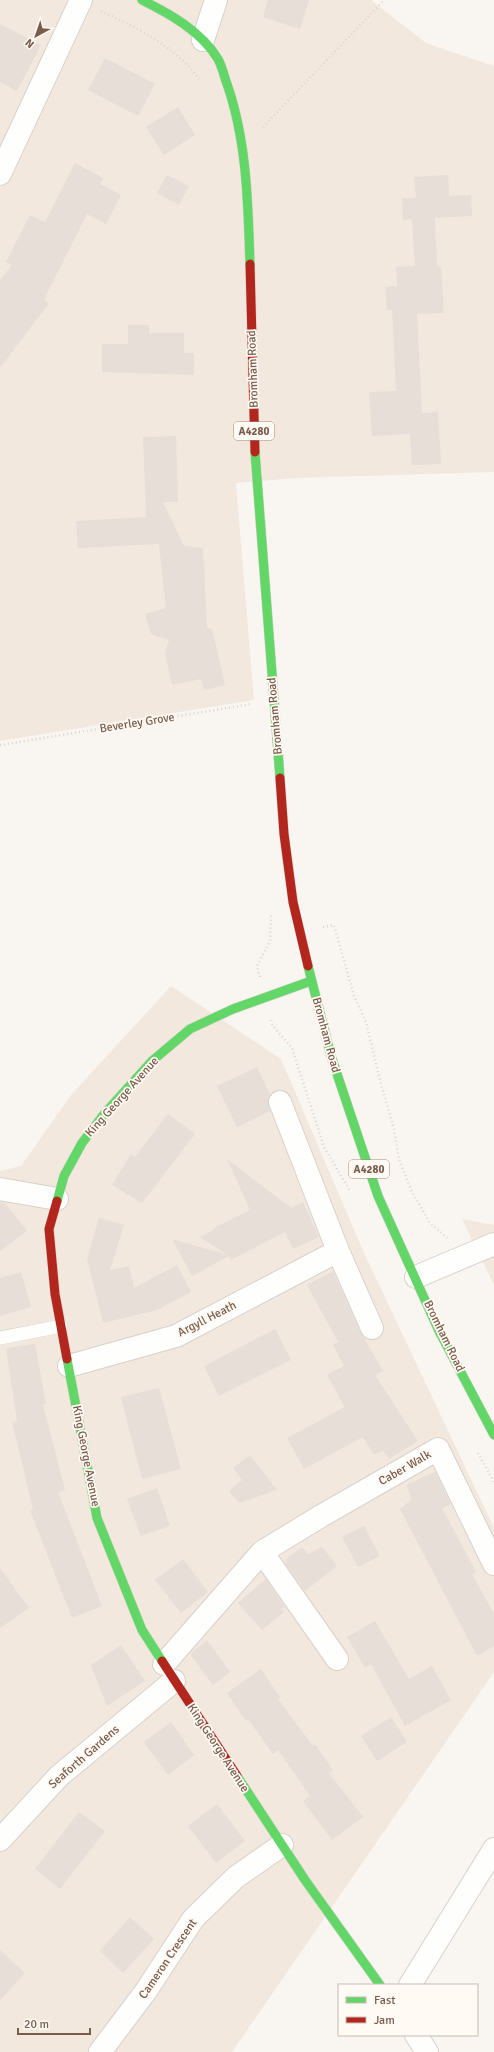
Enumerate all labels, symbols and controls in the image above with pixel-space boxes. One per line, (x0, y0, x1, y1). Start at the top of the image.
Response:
north arrow (16, 16, 56, 56)
text: N (23, 36, 37, 51)
street label: Bromham Road (244, 330, 262, 408)
road number: A4280 (234, 422, 274, 440)
street label: Bromham Road (264, 677, 286, 755)
street label: Beverley Grove (98, 710, 176, 736)
street label: Bromham Road (309, 996, 343, 1074)
street label: King George Avenue (82, 1054, 162, 1140)
road number: A4280 (349, 1160, 389, 1178)
street label: Argyll Heath (175, 1298, 239, 1340)
street label: Bromham Road (420, 1298, 468, 1374)
street label: King George Avenue (69, 1404, 103, 1508)
street label: Caber Walk (376, 1447, 434, 1489)
street label: King George Avenue (184, 1701, 252, 1795)
street label: Seaforth Gardens (45, 1722, 123, 1792)
street label: Cameron Crescent (136, 1916, 200, 2002)
legend (338, 1984, 478, 2036)
text: Fast (374, 1993, 395, 2008)
scale bar (18, 2010, 90, 2036)
text: Jam (374, 2013, 395, 2028)
text: 20 m (24, 2017, 49, 2032)

